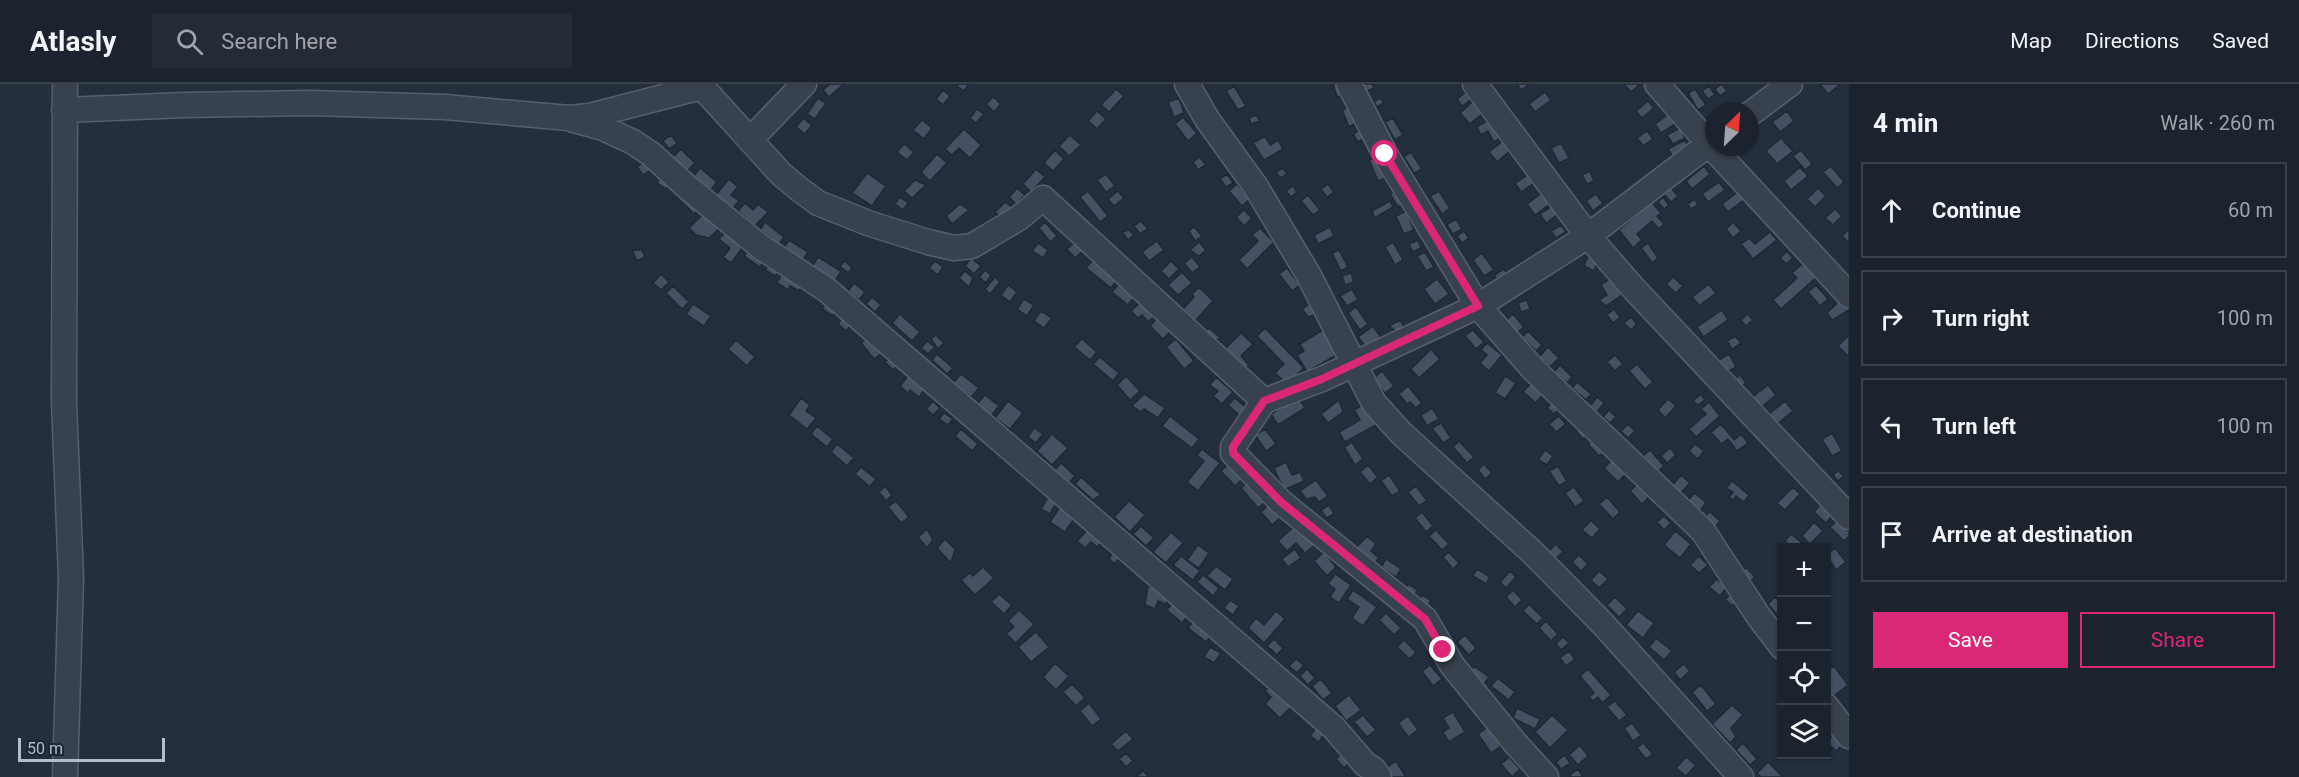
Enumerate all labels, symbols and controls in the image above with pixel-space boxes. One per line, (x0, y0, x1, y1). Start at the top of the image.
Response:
search box (152, 14, 572, 68)
text: Atlasly (30, 25, 116, 58)
icon: search (173, 25, 206, 58)
text: Search here (221, 29, 337, 54)
text: Map (2010, 29, 2052, 53)
text: Directions (2085, 29, 2179, 53)
text: Saved (2212, 29, 2269, 53)
north arrow (1705, 102, 1759, 156)
text: 4 min (1873, 108, 1938, 138)
text: Walk · 260 m (2160, 111, 2275, 135)
route start (1371, 140, 1397, 166)
icon: ahead (1875, 194, 1908, 227)
text: Continue (1932, 198, 2021, 223)
text: 60 m (2228, 198, 2273, 222)
icon: right (1875, 302, 1908, 335)
text: Turn right (1932, 306, 2029, 331)
text: 100 m (2217, 306, 2273, 330)
icon: left (1875, 410, 1908, 443)
text: Turn left (1932, 414, 2016, 439)
text: 100 m (2217, 414, 2273, 438)
icon: arrive (1875, 518, 1908, 551)
text: Arrive at destination (1932, 522, 2133, 547)
map controls (1777, 543, 1831, 759)
button: + (1777, 543, 1831, 597)
button: − (1777, 597, 1831, 651)
button: Save (1873, 612, 2068, 668)
button: Share (2080, 612, 2275, 668)
route end (1429, 636, 1455, 662)
button: locate (1777, 651, 1831, 705)
button: layers (1777, 705, 1831, 759)
scale bar (18, 735, 165, 762)
text: 50 m (27, 739, 63, 758)

